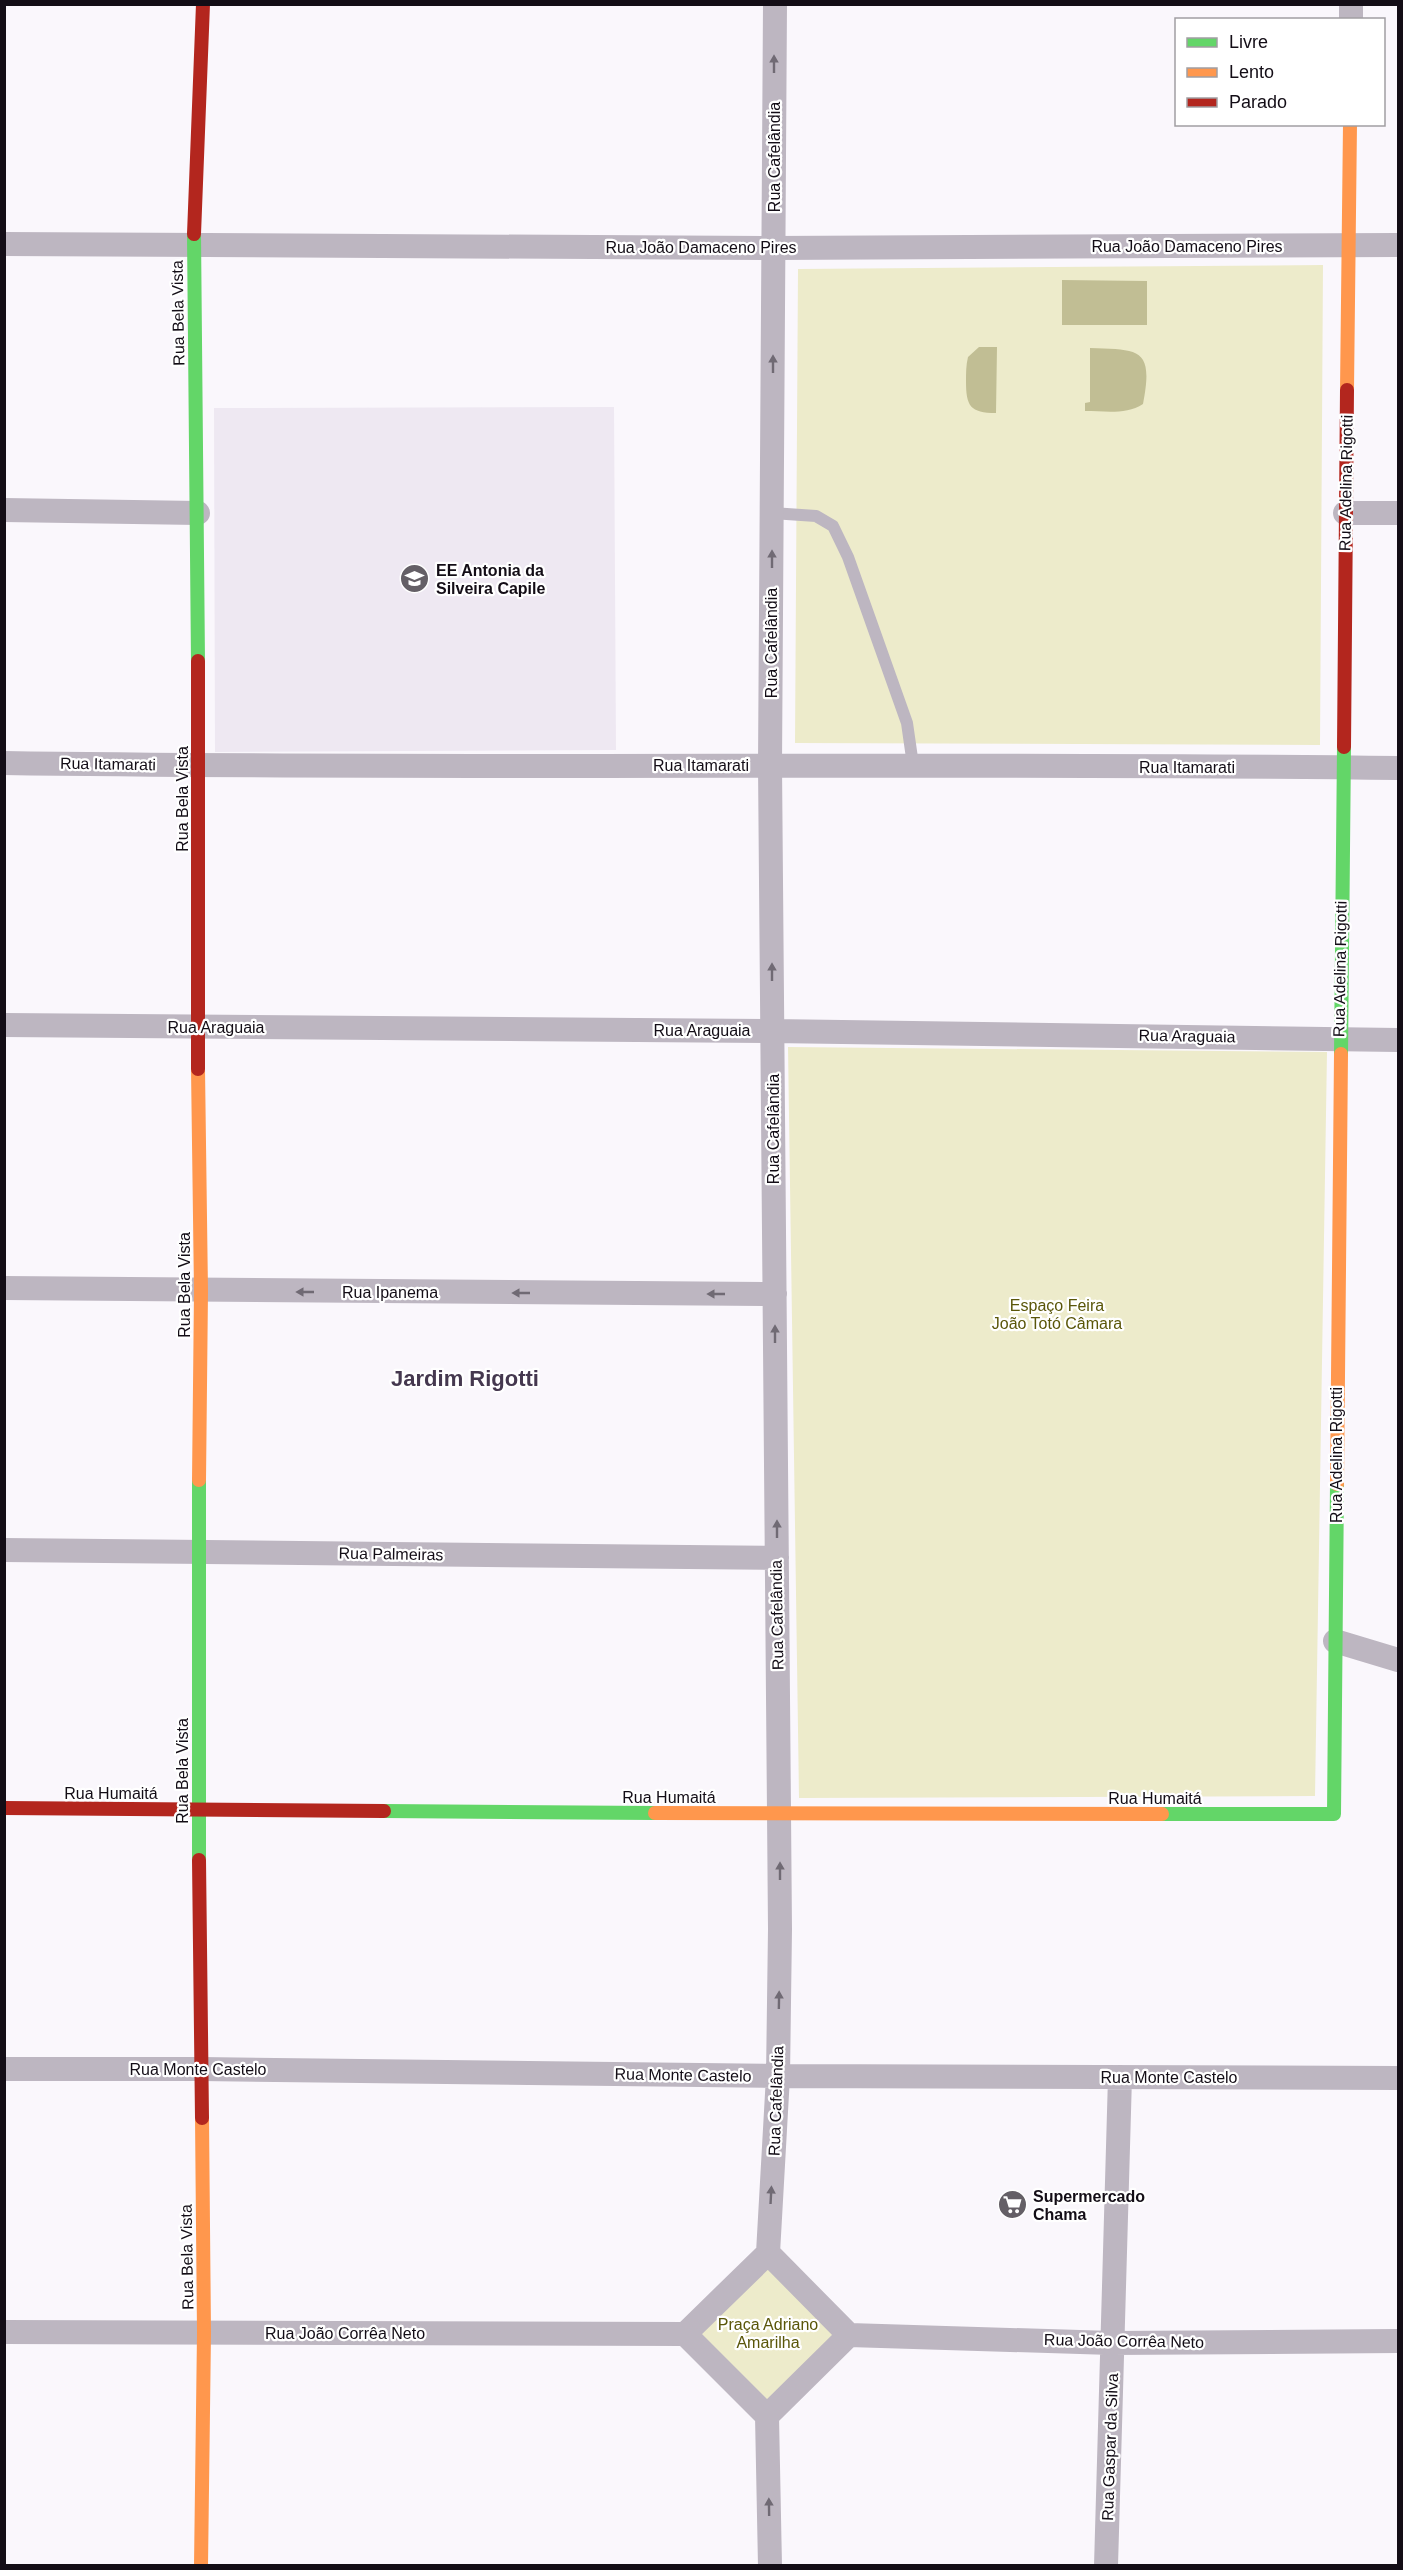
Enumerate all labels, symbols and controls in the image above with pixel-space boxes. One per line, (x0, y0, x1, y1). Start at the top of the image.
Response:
legend (1175, 18, 1385, 126)
text: Livre (1229, 32, 1268, 52)
one-way arrow (769, 55, 779, 74)
text: Lento (1229, 62, 1274, 82)
text: Parado (1229, 92, 1287, 112)
street label: Rua Cafelândia (766, 102, 783, 212)
street label: Rua João Damaceno Pires (1091, 238, 1283, 255)
street label: Rua João Damaceno Pires (605, 239, 797, 256)
street label: Rua Bela Vista (169, 260, 187, 366)
one-way arrow (768, 355, 778, 374)
street label: Rua Adelina Rigotti (1336, 415, 1356, 551)
one-way arrow (767, 550, 777, 569)
place label: EE Antonia da Silveira Capile (436, 562, 545, 597)
school or university icon: EE Antonia da Silveira Capile (399, 563, 431, 595)
street label: Rua Cafelândia (763, 588, 780, 698)
street label: Rua Bela Vista (174, 746, 191, 852)
street label: Rua Itamarati (60, 755, 156, 773)
street label: Rua Itamarati (653, 757, 749, 774)
street label: Rua Itamarati (1139, 759, 1235, 776)
street label: Rua Adelina Rigotti (1330, 901, 1350, 1037)
one-way arrow (767, 963, 777, 982)
street label: Rua Araguaia (168, 1019, 265, 1036)
street label: Rua Araguaia (654, 1022, 751, 1039)
street label: Rua Araguaia (1138, 1027, 1236, 1045)
street label: Rua Cafelândia (765, 1074, 782, 1184)
street label: Rua Bela Vista (176, 1232, 193, 1338)
street label: Rua Ipanema (342, 1284, 438, 1301)
one-way arrow (296, 1287, 315, 1297)
one-way arrow (512, 1288, 531, 1298)
one-way arrow (707, 1289, 726, 1299)
park label: Espaço Feira João Totó Câmara (992, 1297, 1122, 1332)
one-way arrow (770, 1324, 780, 1343)
district label: Jardim Rigotti (391, 1366, 539, 1391)
street label: Rua Adelina Rigotti (1328, 1387, 1345, 1523)
one-way arrow (772, 1519, 782, 1538)
street label: Rua Palmeiras (338, 1545, 444, 1563)
street label: Rua Cafelândia (768, 1560, 786, 1670)
street label: Rua Bela Vista (174, 1718, 191, 1824)
street label: Rua Humaitá (64, 1785, 158, 1802)
street label: Rua Humaitá (622, 1789, 716, 1806)
street label: Rua Humaitá (1108, 1790, 1202, 1807)
one-way arrow (775, 1861, 785, 1880)
one-way arrow (774, 1990, 784, 2009)
street label: Rua Cafelândia (766, 2045, 786, 2156)
street label: Rua Monte Castelo (130, 2061, 267, 2078)
street label: Rua Monte Castelo (614, 2065, 752, 2085)
street label: Rua Monte Castelo (1101, 2069, 1238, 2086)
one-way arrow (767, 2185, 776, 2204)
place label: Supermercado Chama (1033, 2188, 1145, 2223)
supermarket icon: Supermercado Chama (996, 2189, 1028, 2221)
street label: Rua Bela Vista (178, 2204, 196, 2310)
park label: Praça Adriano Amarilha (718, 2316, 818, 2351)
street label: Rua João Corrêa Neto (265, 2325, 425, 2342)
street label: Rua João Corrêa Neto (1044, 2331, 1204, 2351)
street label: Rua Gaspar da Silva (1099, 2373, 1121, 2521)
one-way arrow (764, 2498, 774, 2517)

